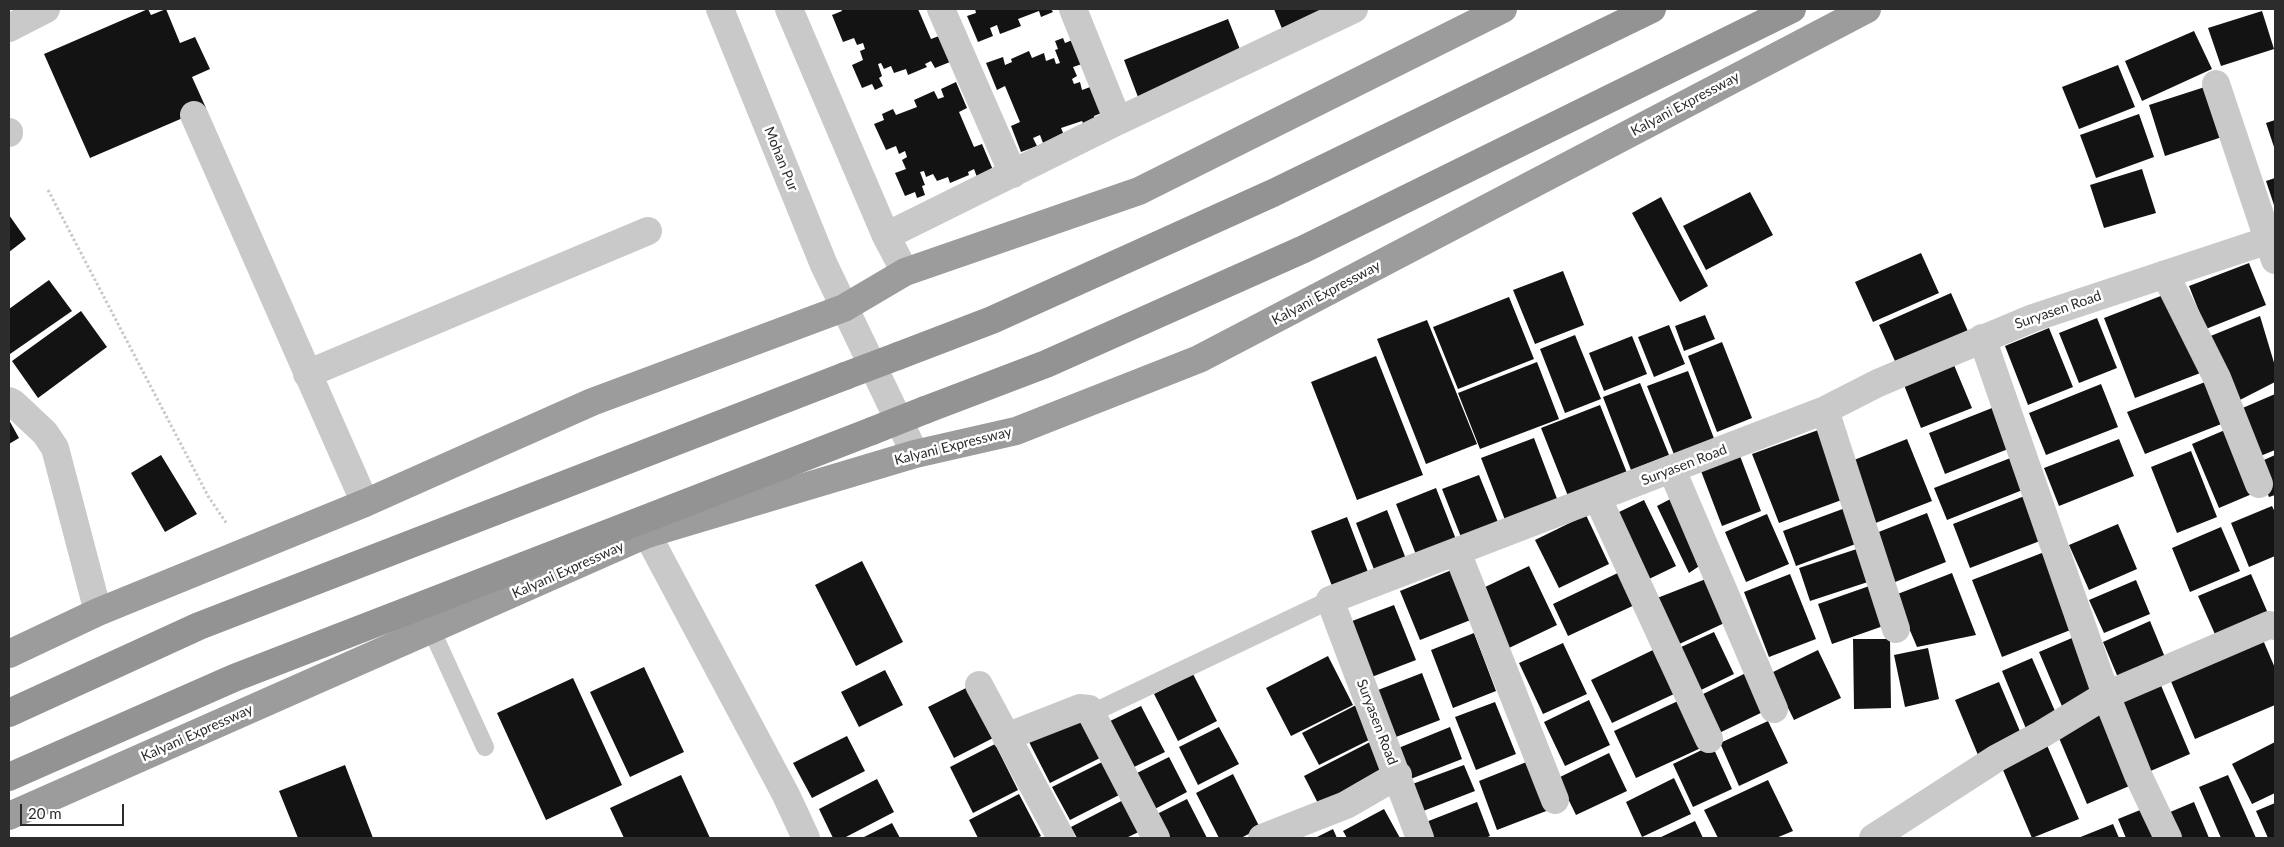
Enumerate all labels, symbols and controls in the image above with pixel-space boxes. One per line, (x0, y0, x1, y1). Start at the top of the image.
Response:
street label: Kalyani Expressway (1628, 68, 1742, 140)
street label: Mohan Pur (760, 124, 802, 194)
street label: Kalyani Expressway (1269, 257, 1383, 329)
street label: Suryasen Road (2013, 287, 2103, 333)
street label: Kalyani Expressway (893, 423, 1013, 469)
street label: Suryasen Road (1639, 441, 1729, 489)
street label: Kalyani Expressway (510, 538, 626, 602)
street label: Suryasen Road (1353, 677, 1401, 767)
street label: Kalyani Expressway (139, 701, 255, 765)
scale bar (22, 794, 126, 826)
text: 20 m (28, 804, 62, 822)

